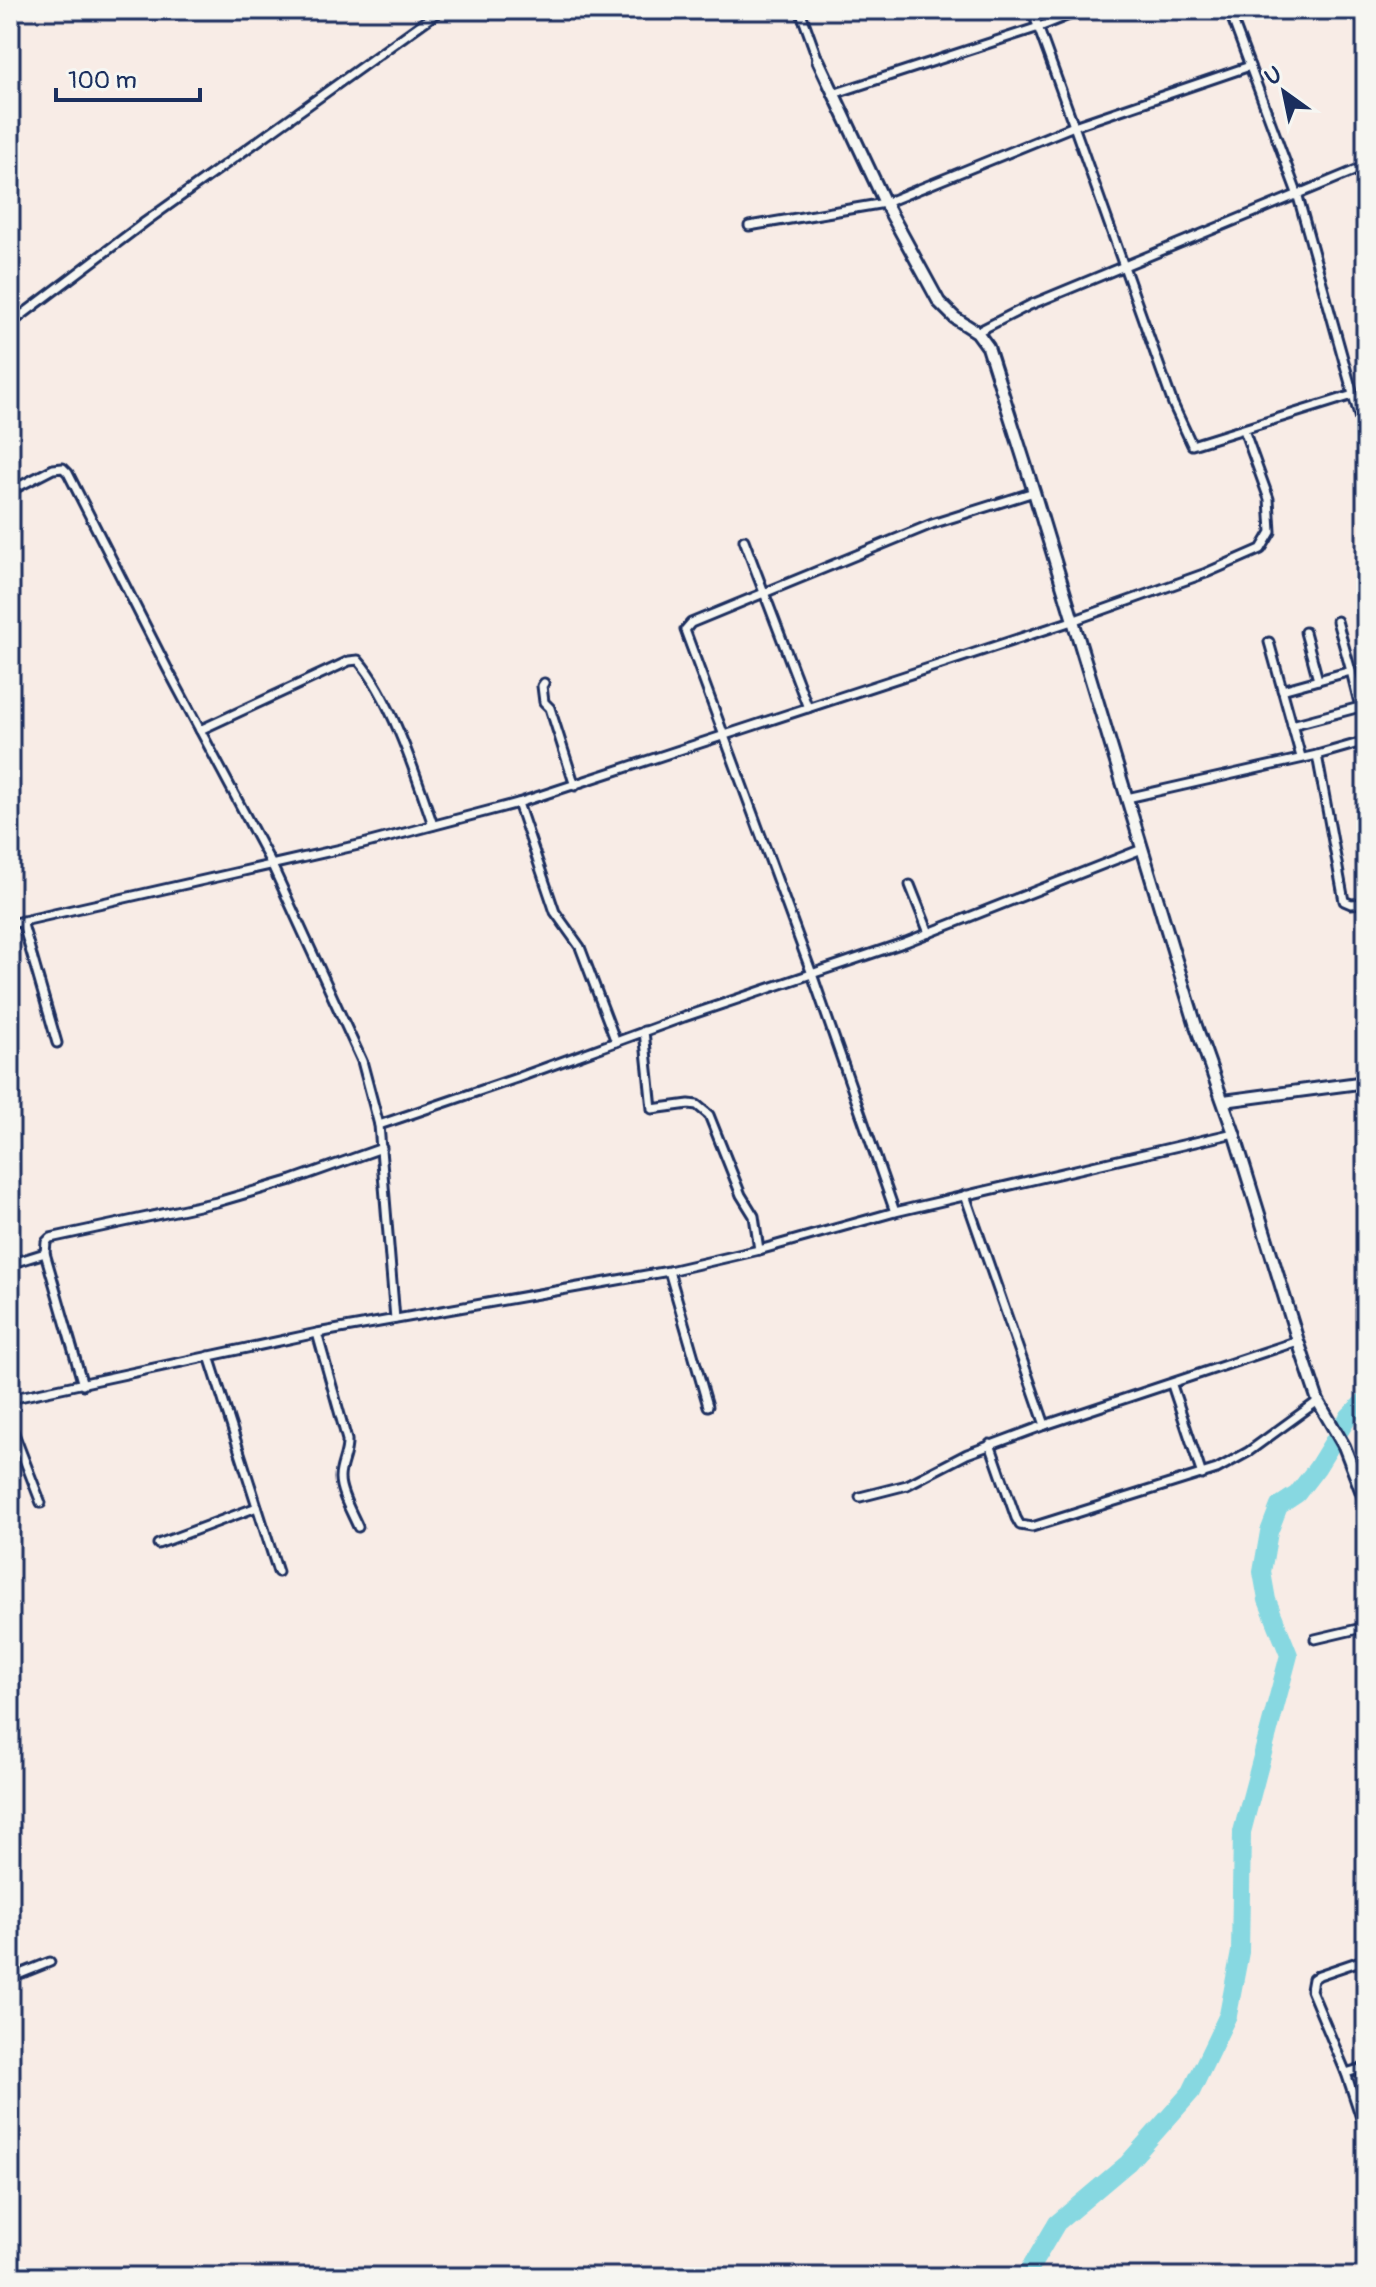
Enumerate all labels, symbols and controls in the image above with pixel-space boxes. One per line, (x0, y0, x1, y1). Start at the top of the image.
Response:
scale bar (56, 52, 200, 102)
north arrow (1244, 52, 1324, 132)
text: U (1260, 60, 1287, 92)
text: 100 m (68, 66, 137, 95)

